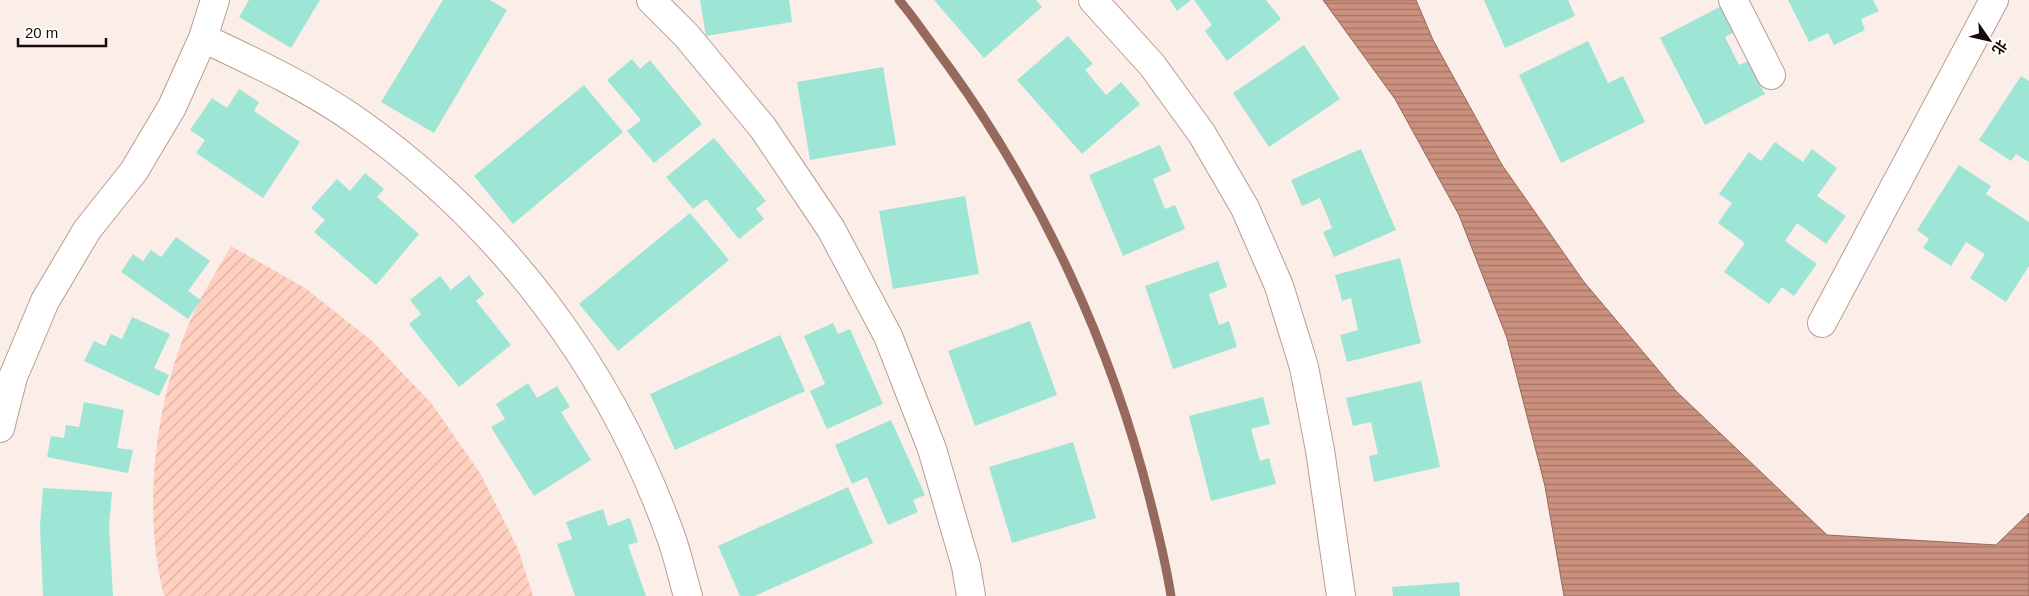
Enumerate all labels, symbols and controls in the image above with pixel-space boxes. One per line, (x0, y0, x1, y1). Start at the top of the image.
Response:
scale bar (18, 15, 105, 47)
north arrow (1964, 15, 2014, 65)
text: 20 m (25, 24, 58, 41)
text: 北 (1989, 37, 2010, 58)

